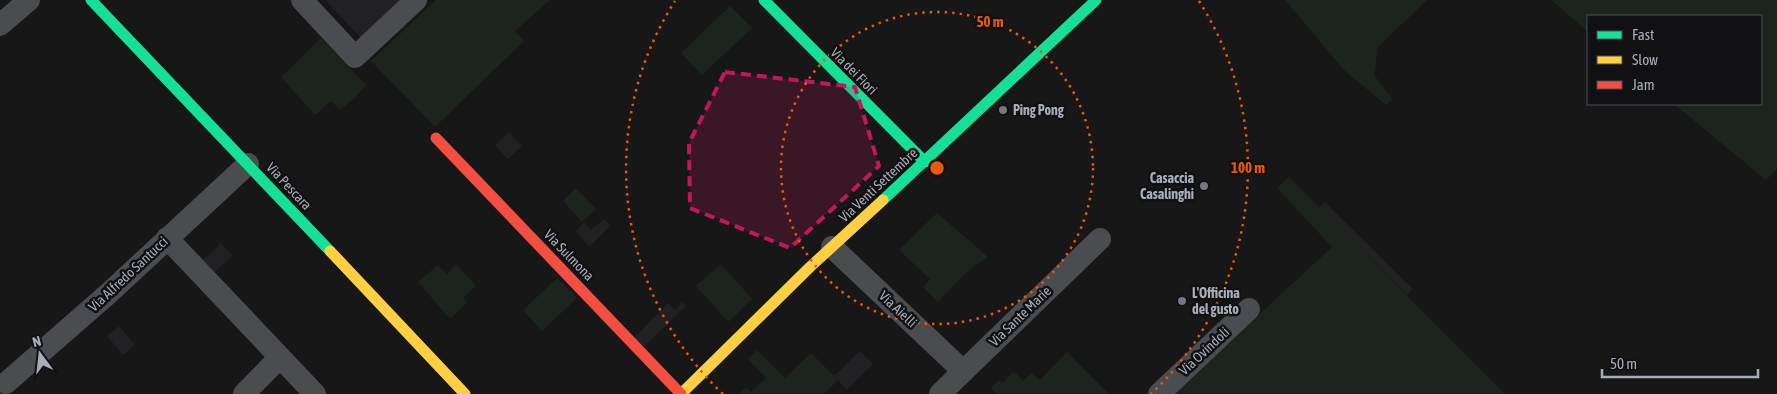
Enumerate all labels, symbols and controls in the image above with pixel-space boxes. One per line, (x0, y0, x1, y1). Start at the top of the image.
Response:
text: 50 m (977, 13, 1004, 30)
legend (1587, 15, 1762, 105)
text: Fast (1632, 26, 1654, 43)
street label: Via dei Fiori (827, 44, 881, 98)
text: Slow (1632, 51, 1658, 68)
text: Jam (1632, 76, 1655, 93)
place label: Ping Pong (1013, 102, 1065, 118)
marker: Ping Pong (997, 104, 1009, 116)
street label: Via Venti Settembre (836, 145, 920, 225)
street label: Via Pescara (263, 159, 315, 213)
centre of rings (928, 159, 946, 177)
text: 100 m (1231, 159, 1265, 176)
place label: Casaccia Casalinghi (1140, 170, 1194, 202)
marker: Casaccia Casalinghi (1198, 180, 1210, 192)
street label: Via Sulmona (541, 226, 597, 284)
street label: Via Alfredo Santucci (85, 233, 171, 315)
street label: Via Sante Marie (986, 283, 1054, 349)
place label: L'Officina del gusto (1192, 285, 1240, 317)
street label: Via Aielli (876, 288, 920, 330)
marker: L'Officina del gusto (1176, 295, 1188, 307)
street label: Via Ovindoli (1176, 324, 1232, 378)
north arrow (15, 329, 65, 379)
text: N (31, 333, 43, 350)
scale bar (1602, 346, 1758, 378)
text: 50 m (1610, 355, 1637, 372)

